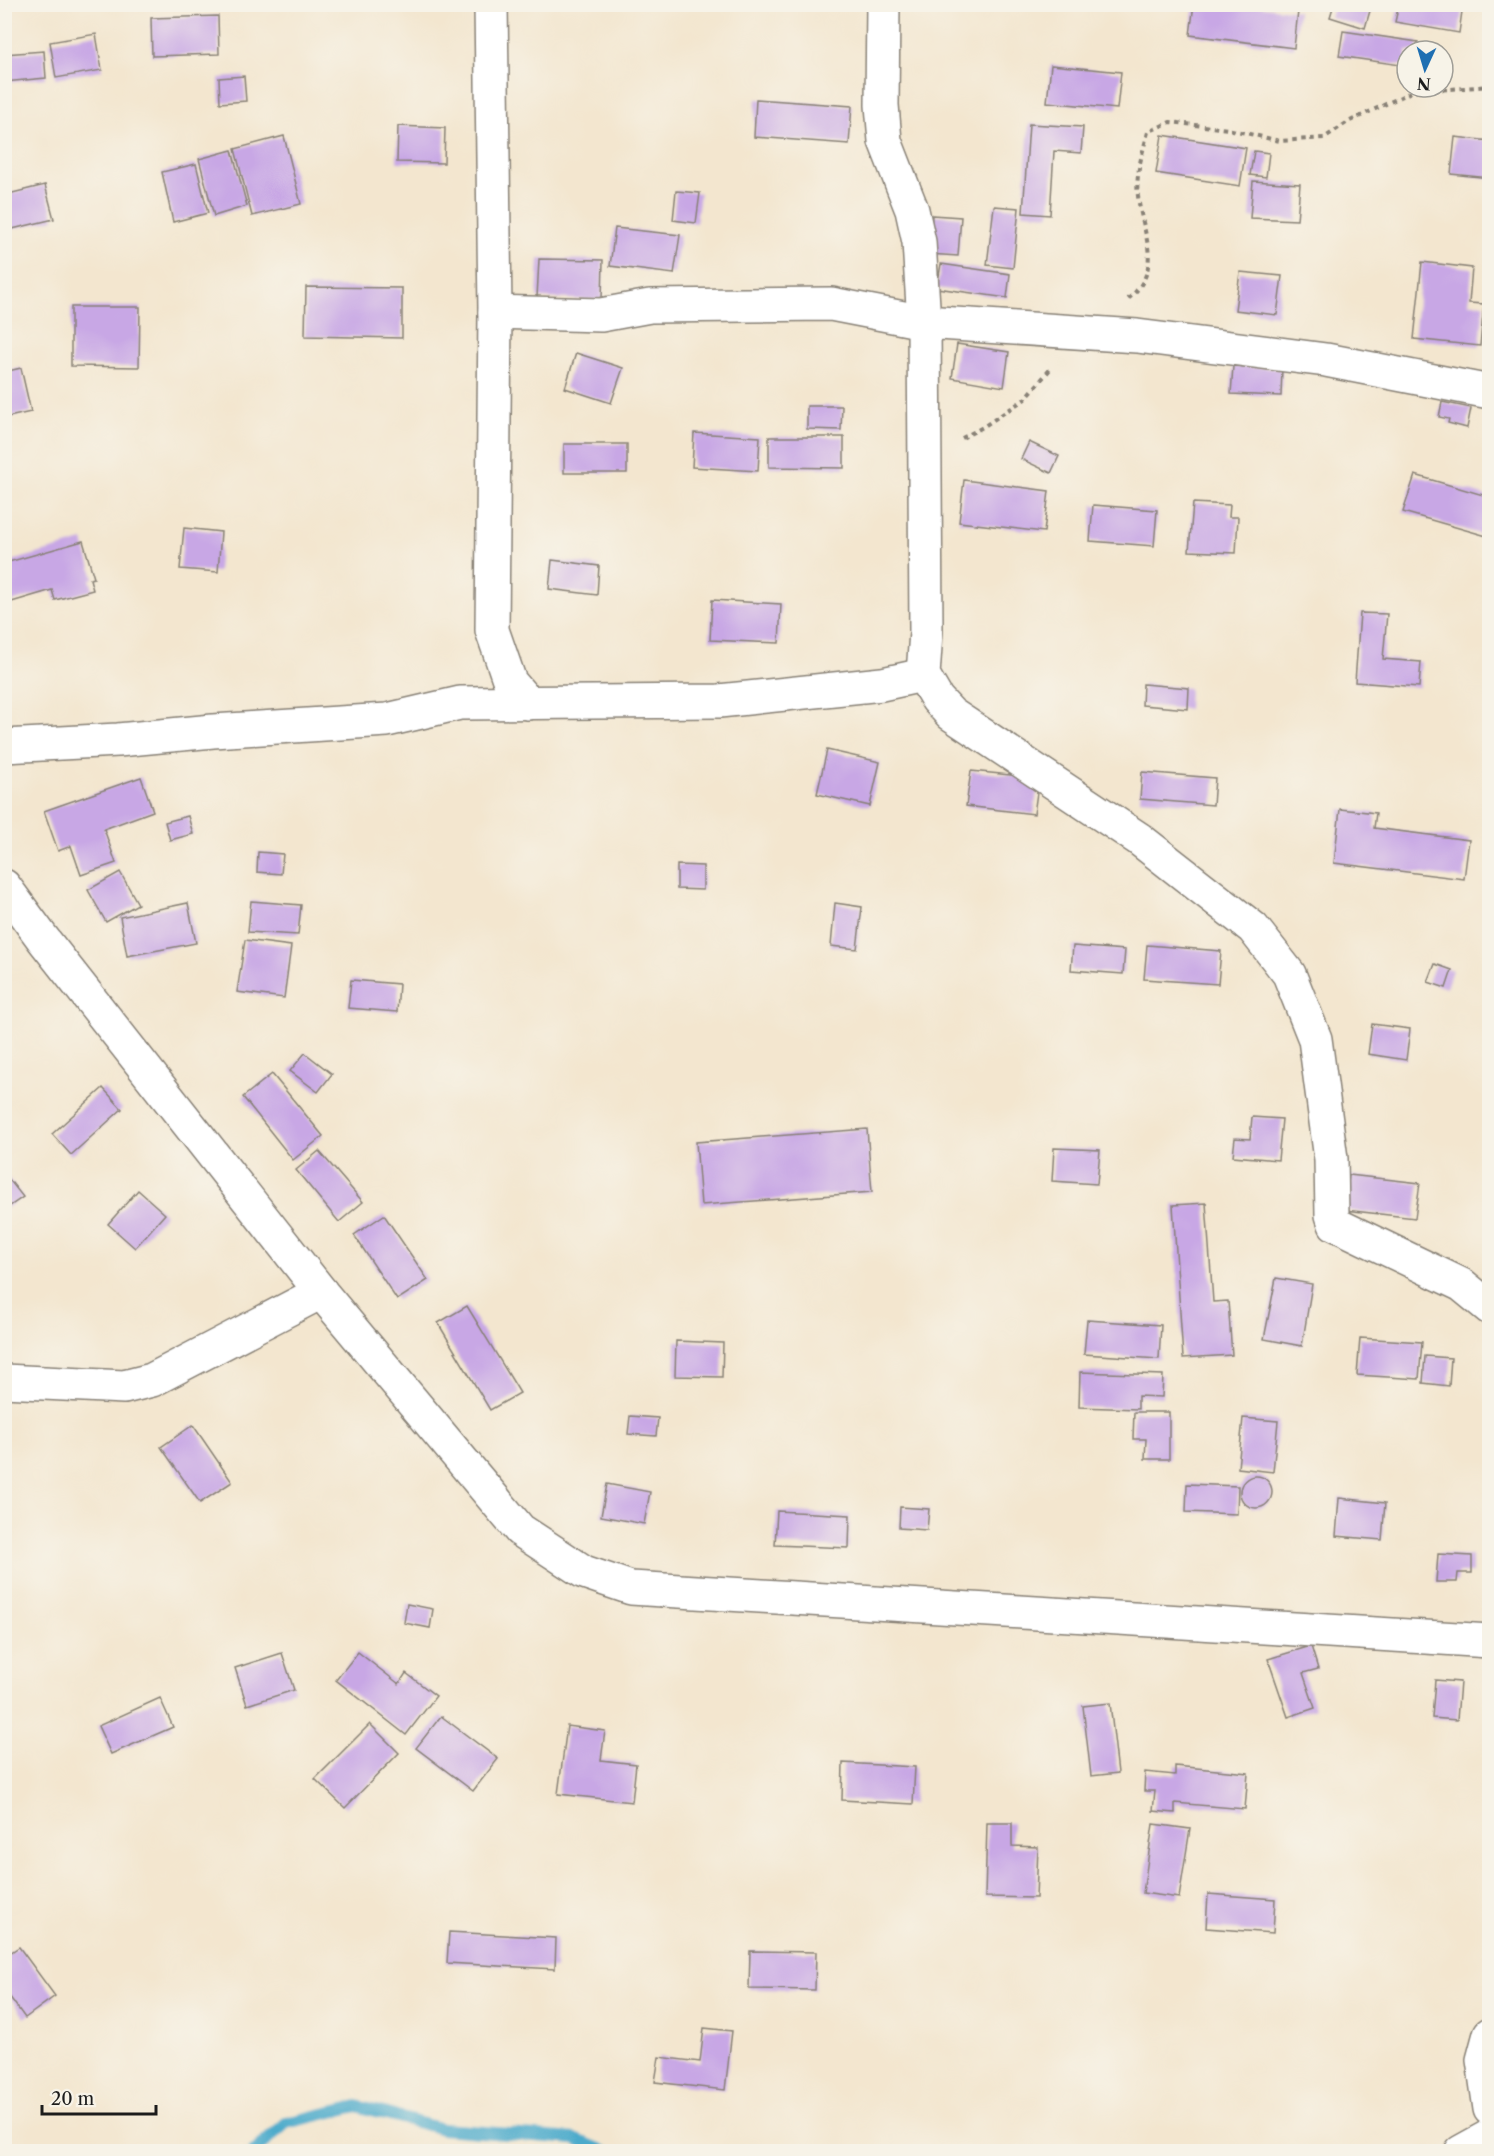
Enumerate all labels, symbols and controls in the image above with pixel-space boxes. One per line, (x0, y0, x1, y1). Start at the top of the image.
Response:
north arrow (1395, 39, 1455, 99)
text: N (1416, 73, 1432, 94)
scale bar (42, 2078, 156, 2116)
text: 20 m (51, 2088, 95, 2110)

